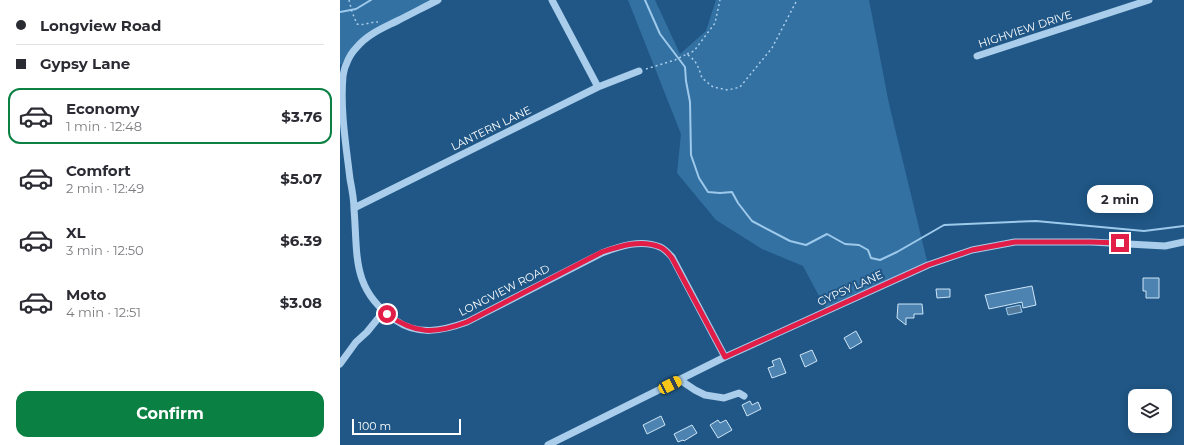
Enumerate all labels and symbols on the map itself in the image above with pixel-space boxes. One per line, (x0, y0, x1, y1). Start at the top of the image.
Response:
street label: HIGHVIEW DRIVE (976, 7, 1074, 51)
street label: LANTERN LANE (449, 103, 533, 153)
callout: 2 min (1087, 185, 1153, 213)
route end (1111, 234, 1129, 252)
street label: LONGVIEW ROAD (456, 261, 552, 319)
street label: GYPSY LANE (815, 267, 885, 309)
route start (378, 305, 396, 323)
car (657, 374, 683, 396)
scale bar (352, 417, 461, 436)

